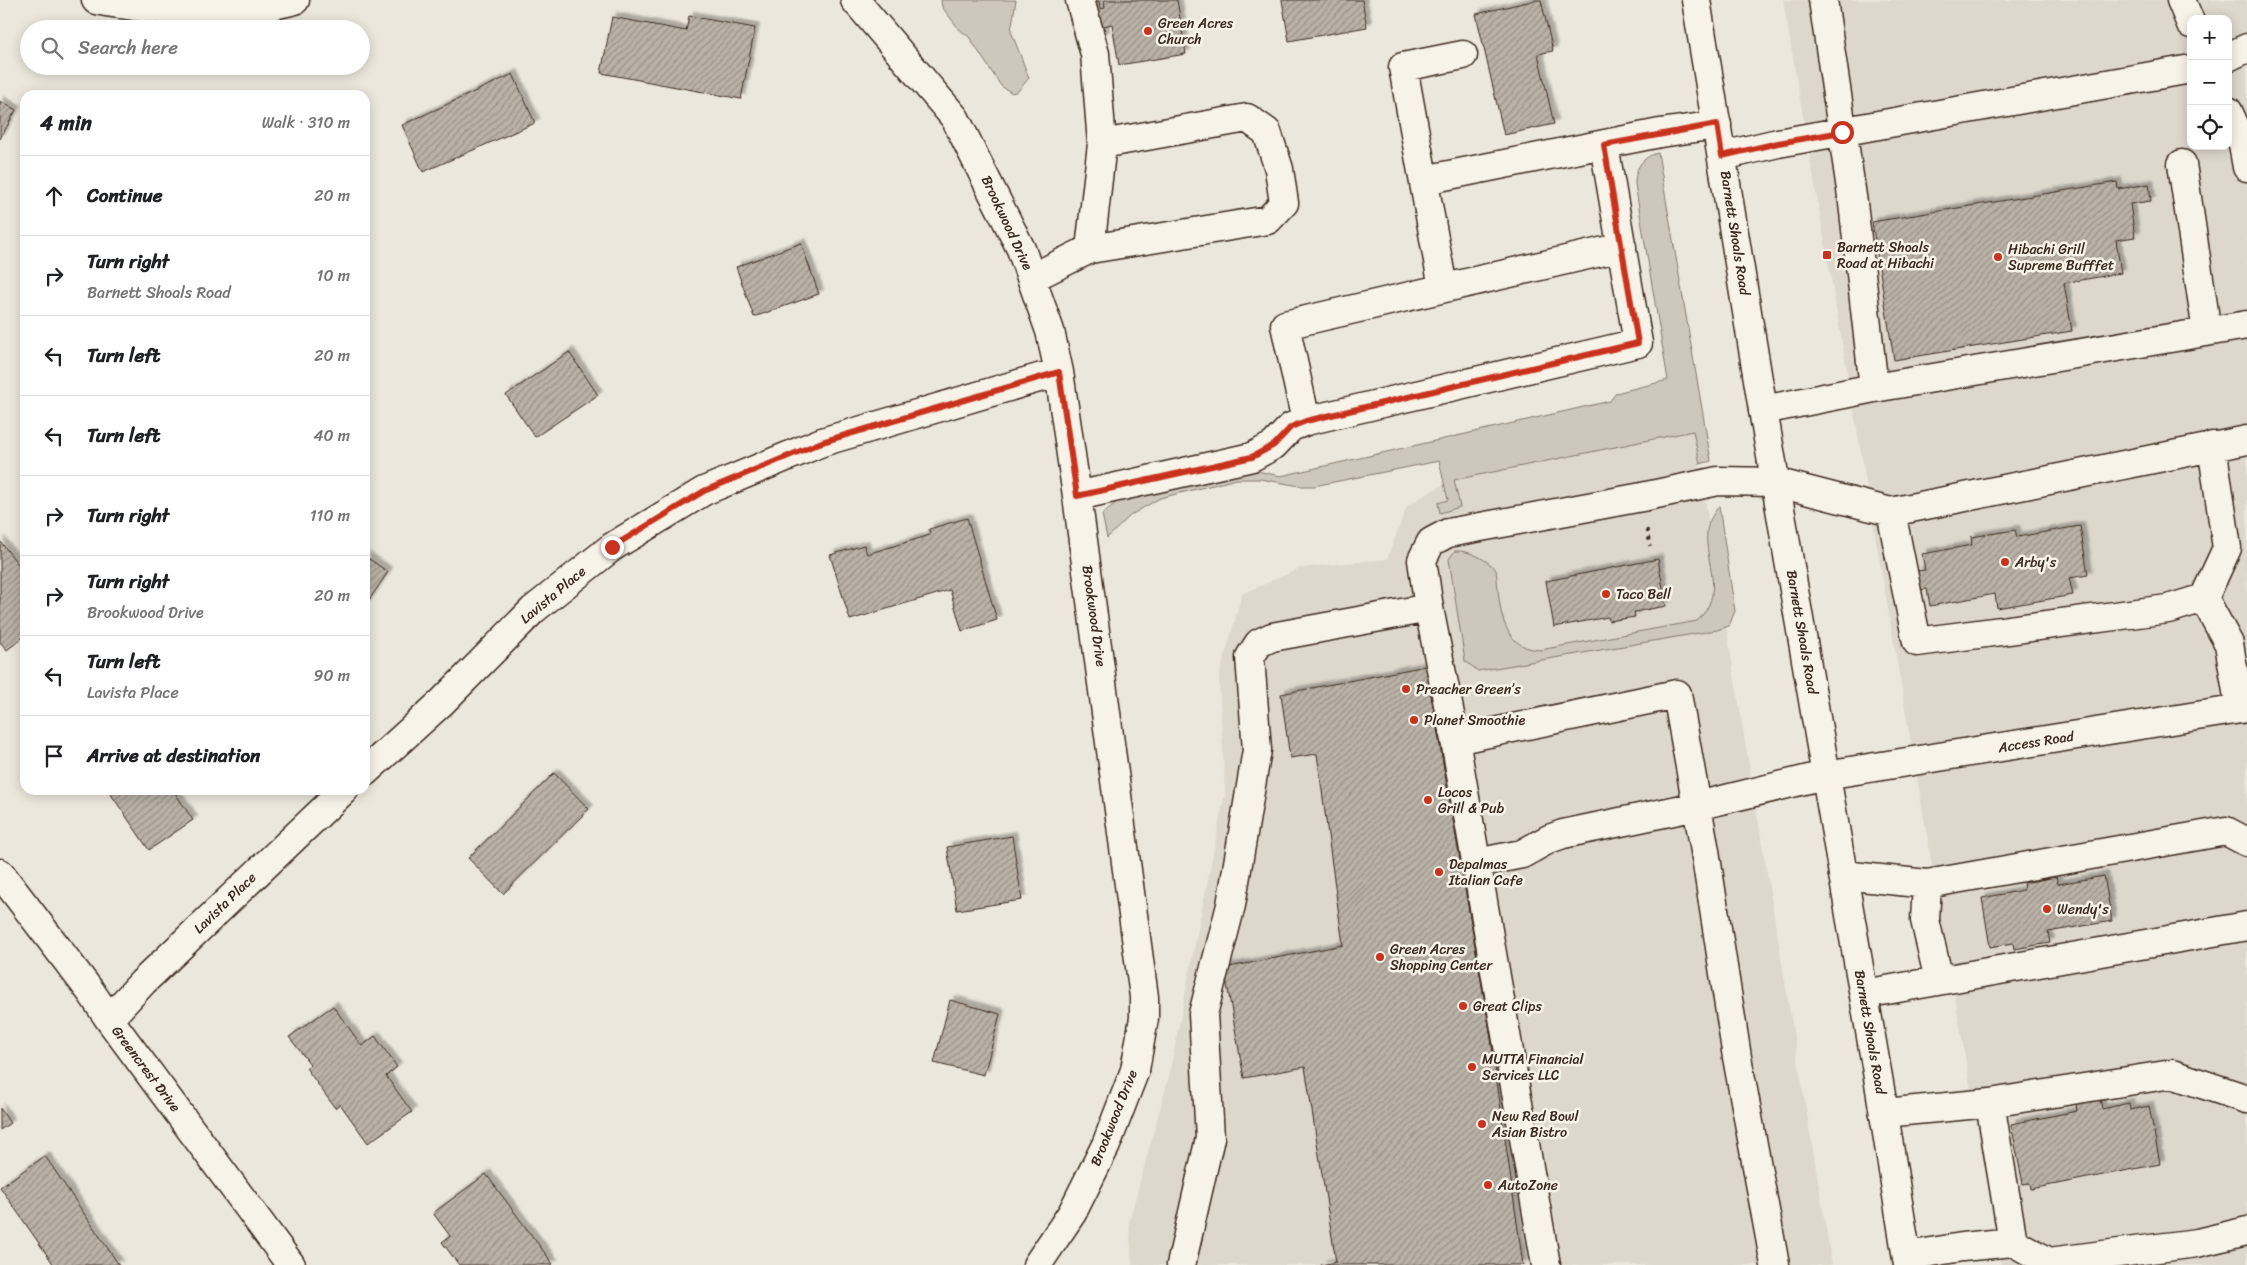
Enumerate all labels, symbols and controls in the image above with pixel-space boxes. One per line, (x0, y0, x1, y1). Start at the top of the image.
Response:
place label: Green Acres Church (1158, 11, 1234, 52)
map controls (2187, 15, 2232, 150)
button: + (2187, 15, 2232, 60)
search box (20, 20, 370, 75)
marker: Green Acres Church (1142, 25, 1154, 37)
text: Search here (78, 31, 178, 64)
icon: search (38, 34, 66, 62)
button: − (2187, 60, 2232, 105)
text: 4 min (40, 104, 92, 142)
button: locate (2187, 105, 2232, 150)
text: Walk · 310 m (262, 108, 350, 137)
route start (1831, 121, 1854, 144)
street label: Barnett Shoals Road (1713, 169, 1757, 299)
street label: Brookwood Drive (974, 171, 1040, 275)
text: Continue (87, 179, 163, 212)
text: 20 m (314, 181, 350, 210)
icon: ahead (40, 182, 68, 210)
place label: Barnett Shoals Road at Hibachi (1837, 235, 1935, 276)
place label: Hibachi Grill Supreme Bufffet (2008, 237, 2114, 278)
text: Turn right (87, 245, 169, 278)
marker: Barnett Shoals Road at Hibachi (1821, 249, 1833, 261)
marker: Hibachi Grill Supreme Bufffet (1992, 251, 2004, 263)
text: 10 m (317, 261, 350, 290)
icon: right (40, 262, 68, 290)
text: Barnett Shoals Road (87, 278, 231, 307)
text: Turn left (87, 339, 160, 372)
text: 20 m (314, 341, 350, 370)
icon: left (40, 342, 68, 370)
text: Turn left (87, 419, 160, 452)
text: 40 m (313, 421, 350, 450)
icon: left (40, 422, 68, 450)
text: Turn right (87, 499, 169, 532)
text: 110 m (310, 501, 350, 530)
icon: right (40, 502, 68, 530)
route end (601, 536, 624, 559)
place label: Arby's (2014, 550, 2057, 575)
marker: Arby's (1999, 556, 2011, 568)
street label: Lavista Place (514, 560, 592, 630)
street label: Brookwood Drive (1075, 564, 1114, 669)
text: Turn right (87, 565, 169, 598)
street label: Barnett Shoals Road (1779, 568, 1826, 698)
text: 20 m (314, 581, 350, 610)
icon: right (40, 582, 68, 610)
place label: Taco Bell (1616, 582, 1672, 607)
marker: Taco Bell (1600, 588, 1612, 600)
text: Brookwood Drive (87, 598, 204, 627)
text: Turn left (87, 645, 160, 678)
text: 90 m (314, 661, 350, 690)
icon: left (40, 662, 68, 690)
place label: Preacher Green’s (1416, 677, 1521, 702)
text: Lavista Place (87, 678, 179, 707)
marker: Preacher Green’s (1400, 683, 1412, 695)
place label: Planet Smoothie (1424, 708, 1525, 733)
marker: Planet Smoothie (1408, 714, 1420, 726)
street label: Access Road (1995, 723, 2077, 760)
text: Arrive at destination (87, 739, 260, 772)
icon: arrive (40, 742, 68, 770)
place label: Locos Grill & Pub (1438, 780, 1504, 821)
marker: Locos Grill & Pub (1422, 794, 1434, 806)
place label: Depalmas Italian Cafe (1448, 852, 1523, 893)
street label: Lavista Place (187, 866, 263, 940)
marker: Depalmas Italian Cafe (1433, 866, 1445, 878)
place label: Wendy's (2057, 897, 2109, 922)
marker: Wendy's (2041, 903, 2053, 915)
place label: Green Acres Shopping Center (1390, 937, 1494, 978)
marker: Green Acres Shopping Center (1374, 951, 1386, 963)
street label: Barnett Shoals Road (1847, 968, 1894, 1098)
place label: Great Clips (1473, 994, 1542, 1019)
marker: Great Clips (1457, 1000, 1469, 1012)
street label: Greencrest Drive (105, 1020, 187, 1118)
place label: MUTTA Financial Services LLC (1482, 1047, 1585, 1088)
marker: MUTTA Financial Services LLC (1466, 1061, 1478, 1073)
street label: Brookwood Drive (1083, 1066, 1145, 1170)
place label: New Red Bowl Asian Bistro (1491, 1104, 1580, 1145)
marker: New Red Bowl Asian Bistro (1476, 1118, 1488, 1130)
place label: AutoZone (1497, 1173, 1558, 1198)
marker: AutoZone (1482, 1179, 1494, 1191)

